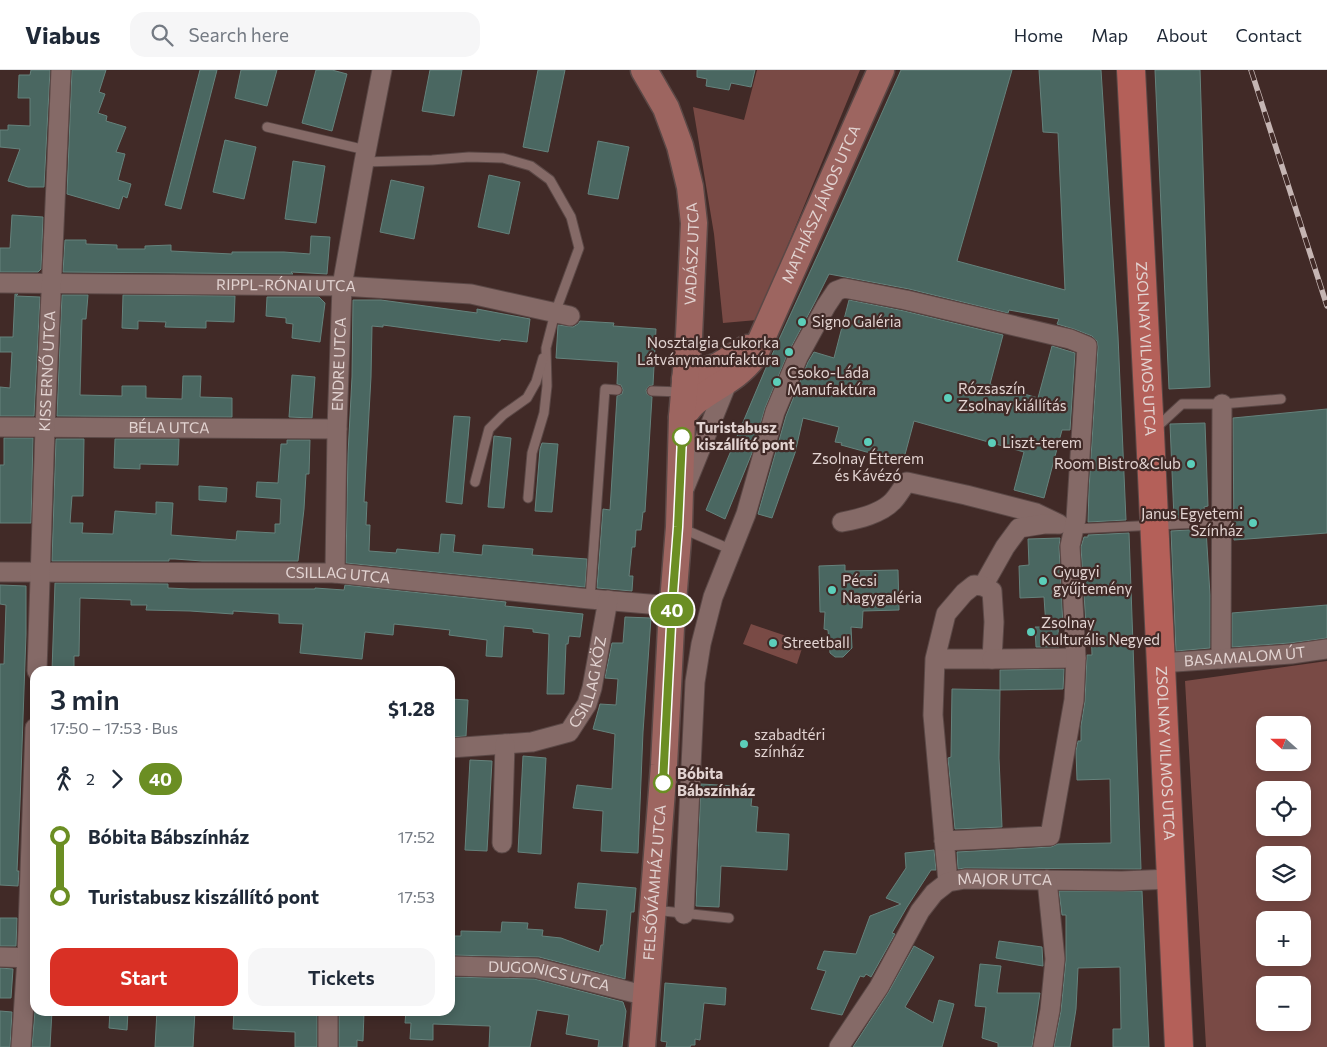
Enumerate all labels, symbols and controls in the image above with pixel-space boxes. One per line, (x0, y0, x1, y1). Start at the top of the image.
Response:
search box (130, 12, 480, 57)
text: Viabus (25, 20, 100, 49)
icon: search (148, 21, 176, 49)
text: Search here (188, 23, 289, 46)
text: Home (1014, 24, 1063, 46)
text: Map (1091, 24, 1128, 46)
text: About (1156, 24, 1208, 46)
text: Contact (1236, 24, 1302, 46)
street label: MATHIÁSZ JÁNOS UTCA (777, 122, 863, 286)
street label: VADÁSZ UTCA (680, 202, 702, 306)
street label: ZSOLNAY VILMOS UTCA (1133, 261, 1160, 436)
street label: RIPPL-RÓNAI UTCA (216, 274, 356, 295)
street label: KISS ERNŐ UTCA (35, 310, 58, 432)
place label: Signo Galéria (812, 312, 901, 330)
marker: Signo Galéria (796, 316, 808, 328)
street label: ENDRE UTCA (328, 317, 349, 411)
place label: Nosztalgia Cukorka Látványmanufaktúra (637, 333, 779, 368)
marker: Nosztalgia Cukorka Látványmanufaktúra (783, 346, 795, 358)
place label: Csoko-Láda Manufaktúra (787, 363, 876, 398)
marker: Csoko-Láda Manufaktúra (771, 376, 783, 388)
place label: Rózsaszín Zsolnay kiállítás (958, 379, 1067, 414)
marker: Rózsaszín Zsolnay kiállítás (942, 392, 954, 404)
street label: BÉLA UTCA (128, 417, 210, 436)
place label: Turistabusz kiszállító pont (696, 418, 795, 453)
marker: Turistabusz kiszállító pont (672, 427, 692, 447)
place label: Liszt-terem (1002, 433, 1082, 451)
marker: Zsolnay Étterem és Kávézó (862, 436, 874, 448)
marker: Liszt-terem (986, 437, 998, 449)
place label: Zsolnay Étterem és Kávézó (812, 448, 924, 484)
place label: Room Bistro&Club (1054, 454, 1181, 472)
marker: Room Bistro&Club (1185, 458, 1197, 470)
place label: Janus Egyetemi Színház (1141, 504, 1243, 539)
marker: Janus Egyetemi Színház (1247, 517, 1259, 529)
place label: Gyugyi gyűjtemény (1053, 562, 1132, 597)
street label: CSILLAG UTCA (285, 563, 391, 587)
place label: Pécsi Nagygaléria (842, 571, 922, 606)
marker: Gyugyi gyűjtemény (1037, 575, 1049, 587)
marker: Pécsi Nagygaléria (826, 584, 838, 596)
line badge: 40 (650, 594, 694, 626)
text: 40 (660, 599, 684, 621)
place label: Zsolnay Kulturális Negyed (1041, 613, 1160, 648)
marker: Zsolnay Kulturális Negyed (1025, 626, 1037, 638)
place label: Streetball (783, 633, 850, 651)
street label: CSILLAG KÖZ (564, 635, 609, 731)
marker: Streetball (767, 637, 779, 649)
street label: BASAMALOM ÚT (1183, 642, 1307, 669)
street label: ZSOLNAY VILMOS UTCA (1153, 665, 1179, 841)
text: 3 min (50, 682, 120, 716)
text: $1.28 (388, 697, 435, 720)
north arrow (1256, 716, 1311, 771)
map controls (1256, 716, 1311, 1031)
text: 17:50 – 17:53 · Bus (50, 718, 178, 737)
place label: szabadtéri színház (754, 725, 825, 760)
marker: szabadtéri színház (738, 738, 750, 750)
place label: Bóbita Bábszínház (677, 764, 756, 799)
icon: walk (50, 765, 78, 793)
icon: forward (103, 765, 131, 793)
text: 40 (149, 768, 172, 790)
text: 2 (86, 769, 95, 788)
marker: Bóbita Bábszínház (653, 773, 673, 793)
button: locate (1256, 781, 1311, 836)
street label: FELSŐVÁMHÁZ UTCA (639, 804, 669, 961)
text: Bóbita Bábszínház (88, 825, 249, 848)
text: 17:52 (398, 827, 435, 846)
button: layers (1256, 846, 1311, 901)
street label: MAJOR UTCA (956, 868, 1052, 888)
text: Turistabusz kiszállító pont (88, 885, 319, 908)
text: 17:53 (398, 887, 435, 906)
button: + (1256, 911, 1311, 966)
button: Start (50, 948, 238, 1006)
button: Tickets (248, 948, 435, 1006)
street label: DUGONICS UTCA (488, 957, 612, 994)
button: − (1256, 976, 1311, 1031)

